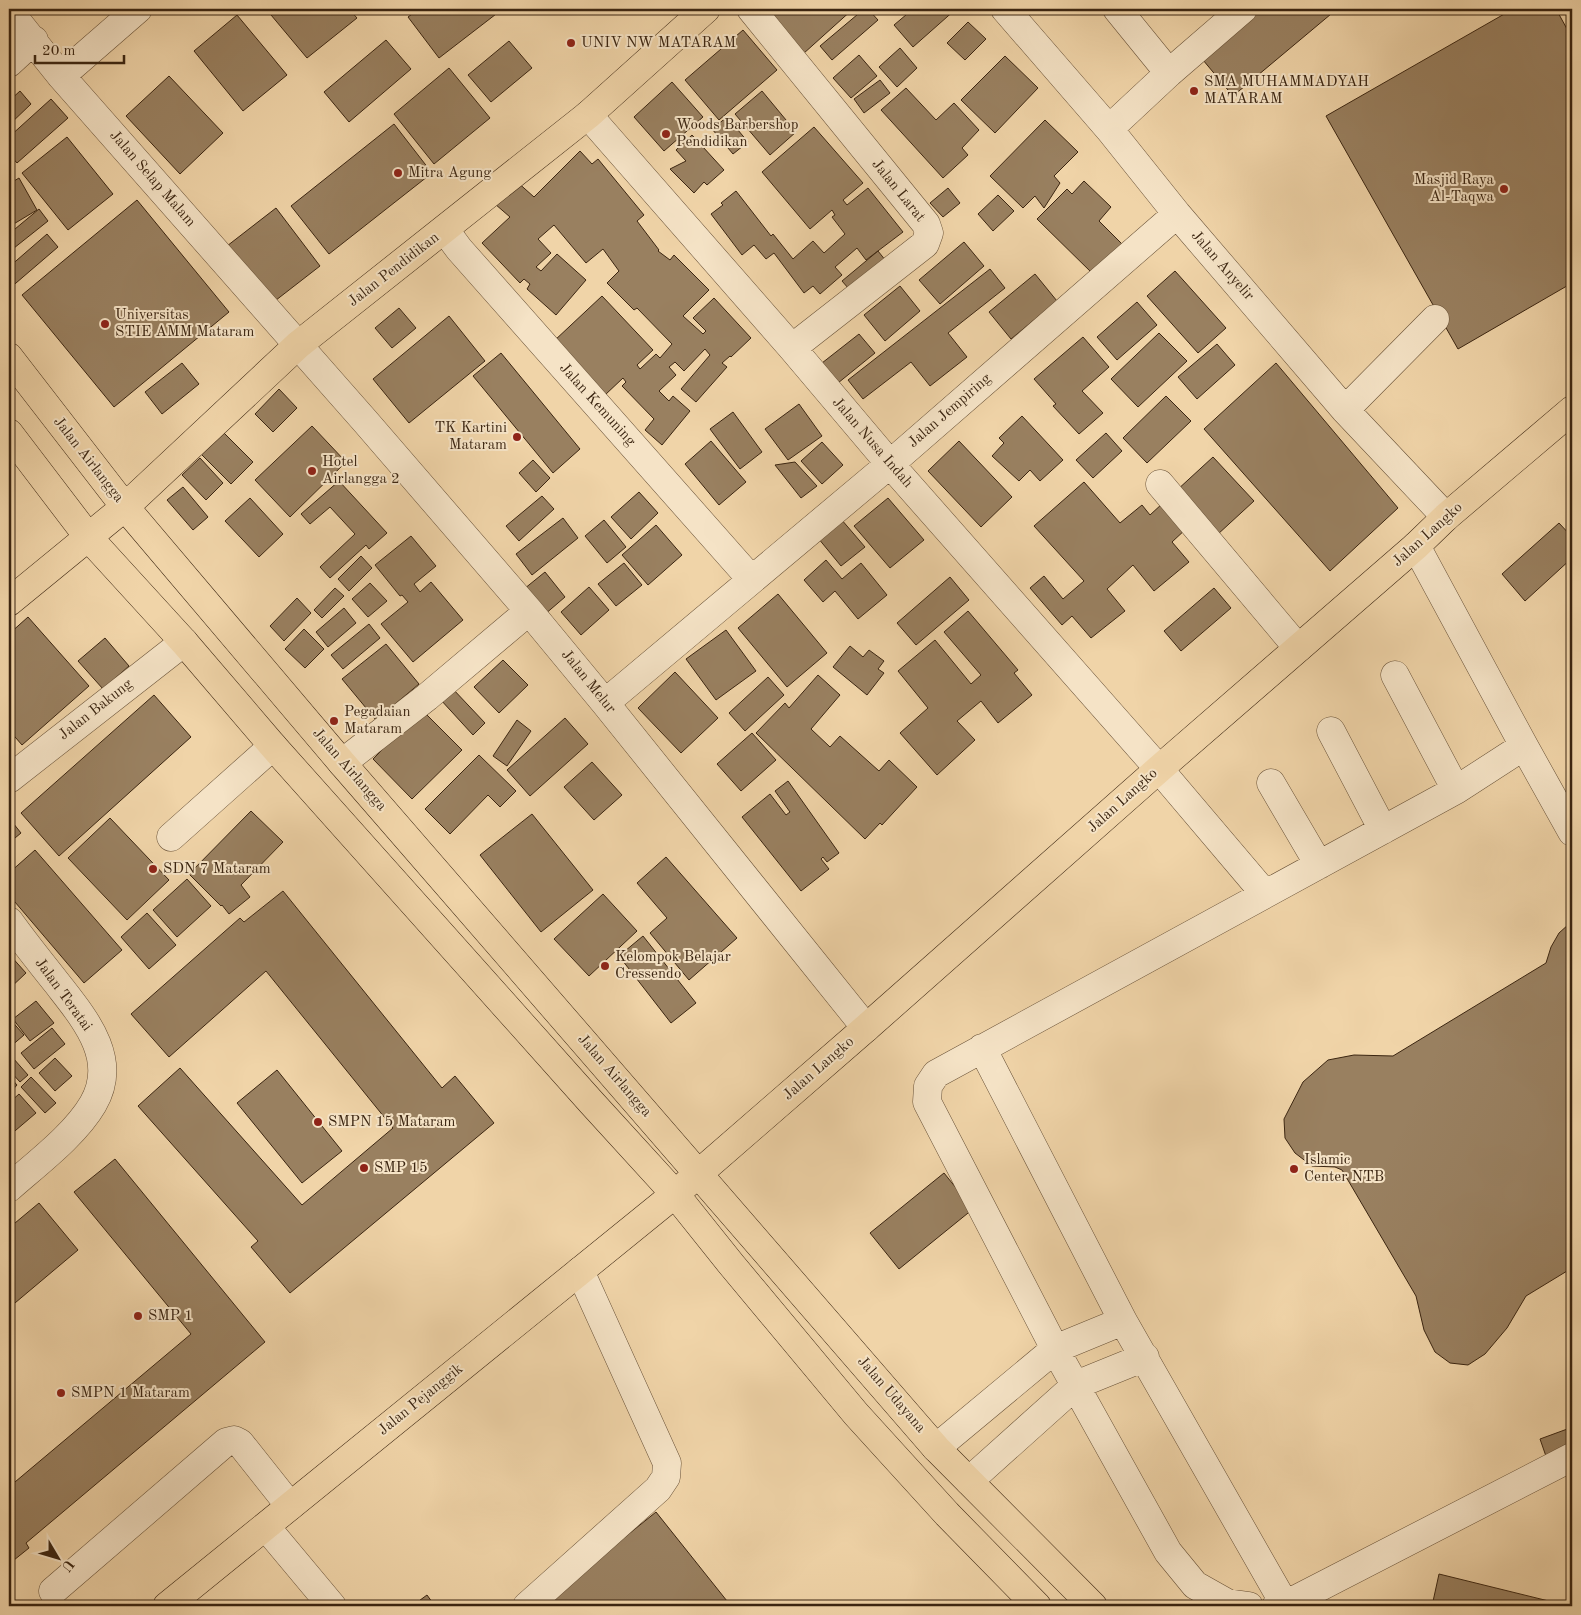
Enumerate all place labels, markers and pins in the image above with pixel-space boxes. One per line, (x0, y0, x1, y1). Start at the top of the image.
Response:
place label: UNIV NW MATARAM (581, 36, 736, 51)
marker: UNIV NW MATARAM (565, 37, 577, 49)
place label: SMA MUHAMMADYAH MATARAM (1204, 75, 1369, 107)
marker: SMA MUHAMMADYAH MATARAM (1188, 85, 1200, 97)
place label: Woods Barbershop Pendidikan (676, 118, 799, 150)
marker: Woods Barbershop Pendidikan (660, 128, 672, 140)
place label: Mitra Agung (408, 166, 491, 181)
marker: Mitra Agung (392, 167, 404, 179)
place label: Masjid Raya Al-Taqwa (1414, 173, 1495, 205)
marker: Masjid Raya Al-Taqwa (1498, 183, 1510, 195)
place label: Universitas STIE AMM Mataram (115, 308, 254, 340)
marker: Universitas STIE AMM Mataram (99, 318, 111, 330)
place label: TK Kartini Mataram (434, 421, 507, 453)
marker: TK Kartini Mataram (511, 431, 523, 443)
place label: Hotel Airlangga 2 (322, 455, 400, 487)
marker: Hotel Airlangga 2 (306, 465, 318, 477)
place label: Pegadaian Mataram (344, 705, 411, 737)
marker: Pegadaian Mataram (328, 715, 340, 727)
place label: SDN 7 Mataram (163, 862, 271, 877)
marker: SDN 7 Mataram (147, 863, 159, 875)
place label: Kelompok Belajar Cressendo (615, 950, 731, 982)
marker: Kelompok Belajar Cressendo (599, 960, 611, 972)
place label: SMPN 15 Mataram (328, 1115, 456, 1130)
marker: SMPN 15 Mataram (312, 1116, 324, 1128)
place label: Islamic Center NTB (1304, 1153, 1384, 1185)
place label: SMP 15 (374, 1161, 428, 1176)
marker: SMP 15 (358, 1162, 370, 1174)
marker: Islamic Center NTB (1288, 1163, 1300, 1175)
place label: SMP 1 (148, 1309, 193, 1324)
marker: SMP 1 (132, 1310, 144, 1322)
place label: SMPN 1 Mataram (71, 1386, 190, 1401)
marker: SMPN 1 Mataram (55, 1387, 67, 1399)

